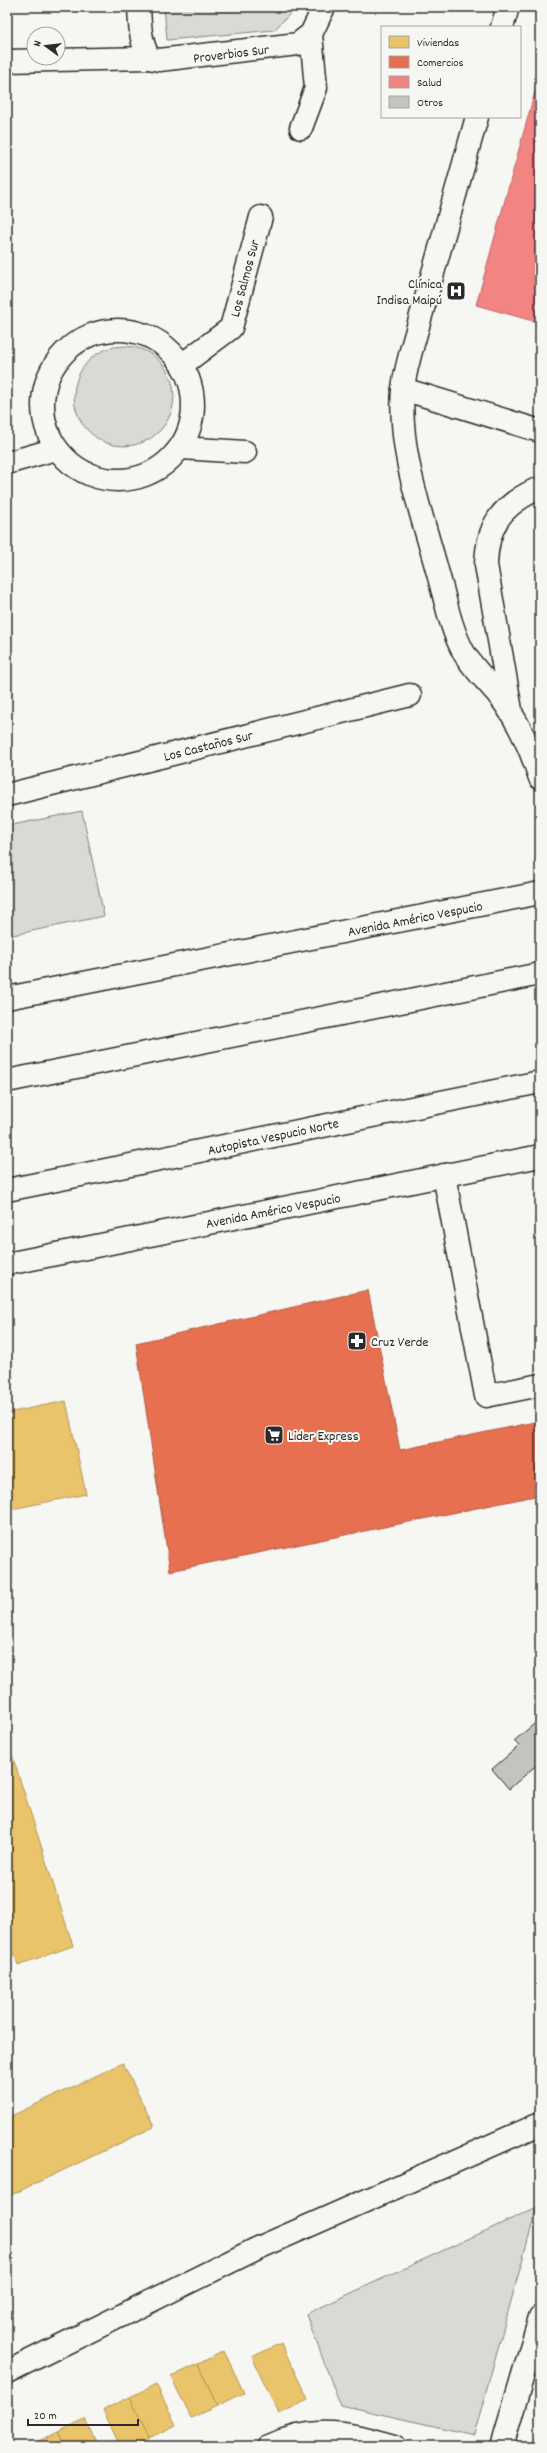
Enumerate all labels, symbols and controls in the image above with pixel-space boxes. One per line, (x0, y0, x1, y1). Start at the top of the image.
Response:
north arrow (26, 26, 66, 66)
legend (381, 26, 521, 118)
text: Viviendas (417, 35, 459, 52)
text: N (30, 39, 47, 49)
street label: Proverbios Sur (192, 40, 271, 70)
text: Comercios (417, 55, 464, 72)
text: Salud (417, 75, 442, 92)
text: Otros (417, 95, 443, 112)
street label: Los Salmos Sur (226, 237, 266, 319)
place label: Clínica Indisa Maipú (377, 275, 442, 311)
hospital icon: Clínica Indisa Maipú (445, 280, 467, 302)
street label: Los Castaños Sur (162, 726, 256, 768)
street label: Avenida Américo Vespucio (346, 897, 484, 943)
street label: Autopista Vespucio Norte (206, 1114, 341, 1162)
street label: Avenida Américo Vespucio (204, 1189, 342, 1235)
pharmacy icon: Cruz Verde (346, 1330, 368, 1352)
place label: Cruz Verde (371, 1333, 428, 1353)
supermarket icon: Lider Express (263, 1424, 285, 1446)
place label: Lider Express (288, 1427, 359, 1447)
scale bar (28, 2401, 138, 2427)
text: 20 m (34, 2408, 57, 2425)

